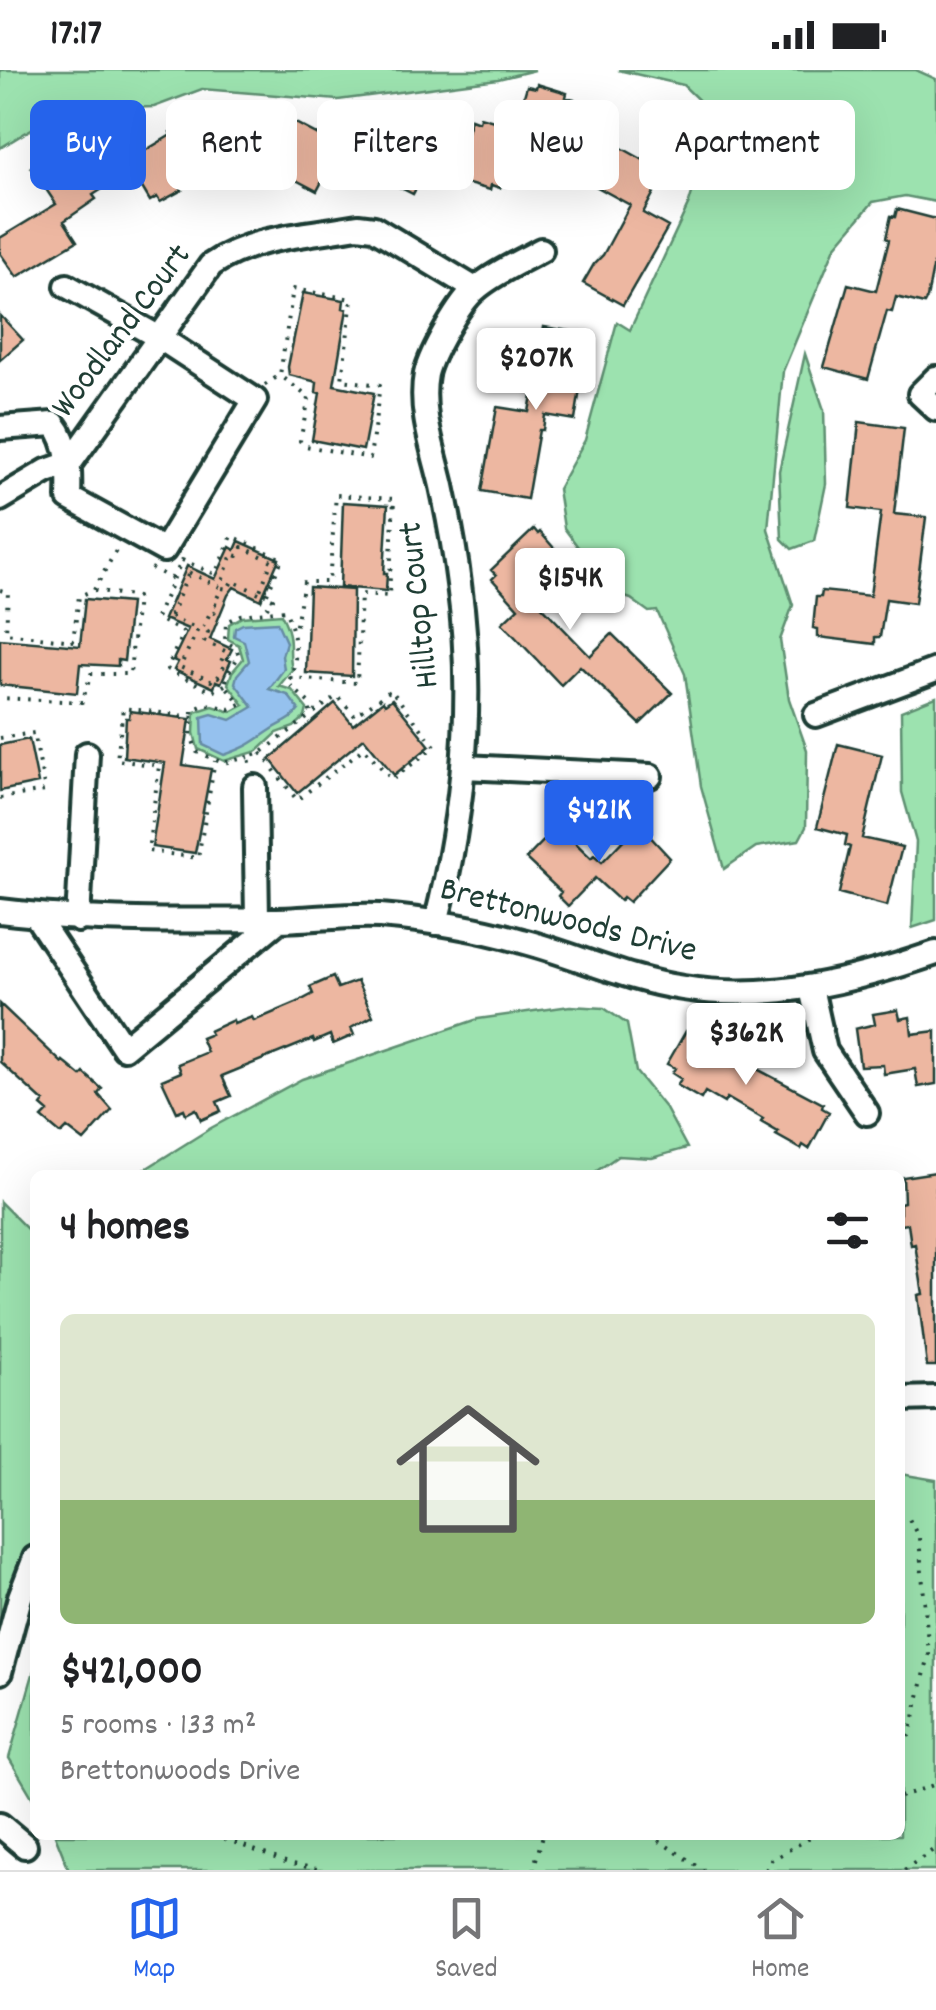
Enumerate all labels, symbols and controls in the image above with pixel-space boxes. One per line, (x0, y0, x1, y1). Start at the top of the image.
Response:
text: 17:17 (50, 8, 102, 63)
chip: Buy (30, 100, 146, 190)
chip: Rent (166, 100, 297, 190)
chip: Filters (317, 100, 474, 190)
chip: New (494, 100, 619, 190)
chip: Apartment (639, 100, 855, 190)
street label: Woodland Court (41, 234, 205, 430)
pin: $207K (466, 328, 606, 413)
text: $207K (499, 337, 573, 383)
street label: Hilltop Court (387, 519, 455, 691)
pin: $154K (500, 548, 640, 633)
text: $154K (537, 557, 603, 603)
pin: $421K (529, 780, 669, 865)
text: $421K (566, 789, 632, 835)
street label: Brettonwoods Drive (434, 866, 702, 978)
pin: $362K (676, 1003, 816, 1088)
text: $362K (709, 1012, 783, 1058)
text: 4 homes (60, 1200, 190, 1260)
icon: filters (820, 1203, 875, 1258)
icon: home (378, 1379, 558, 1559)
text: $421,000 (60, 1644, 203, 1704)
text: 5 rooms · 133 m² (60, 1704, 256, 1750)
text: Brettonwoods Drive (60, 1750, 300, 1796)
tab: Map (127, 1891, 182, 1991)
tab: Saved (435, 1891, 498, 1991)
tab: Home (751, 1891, 809, 1991)

